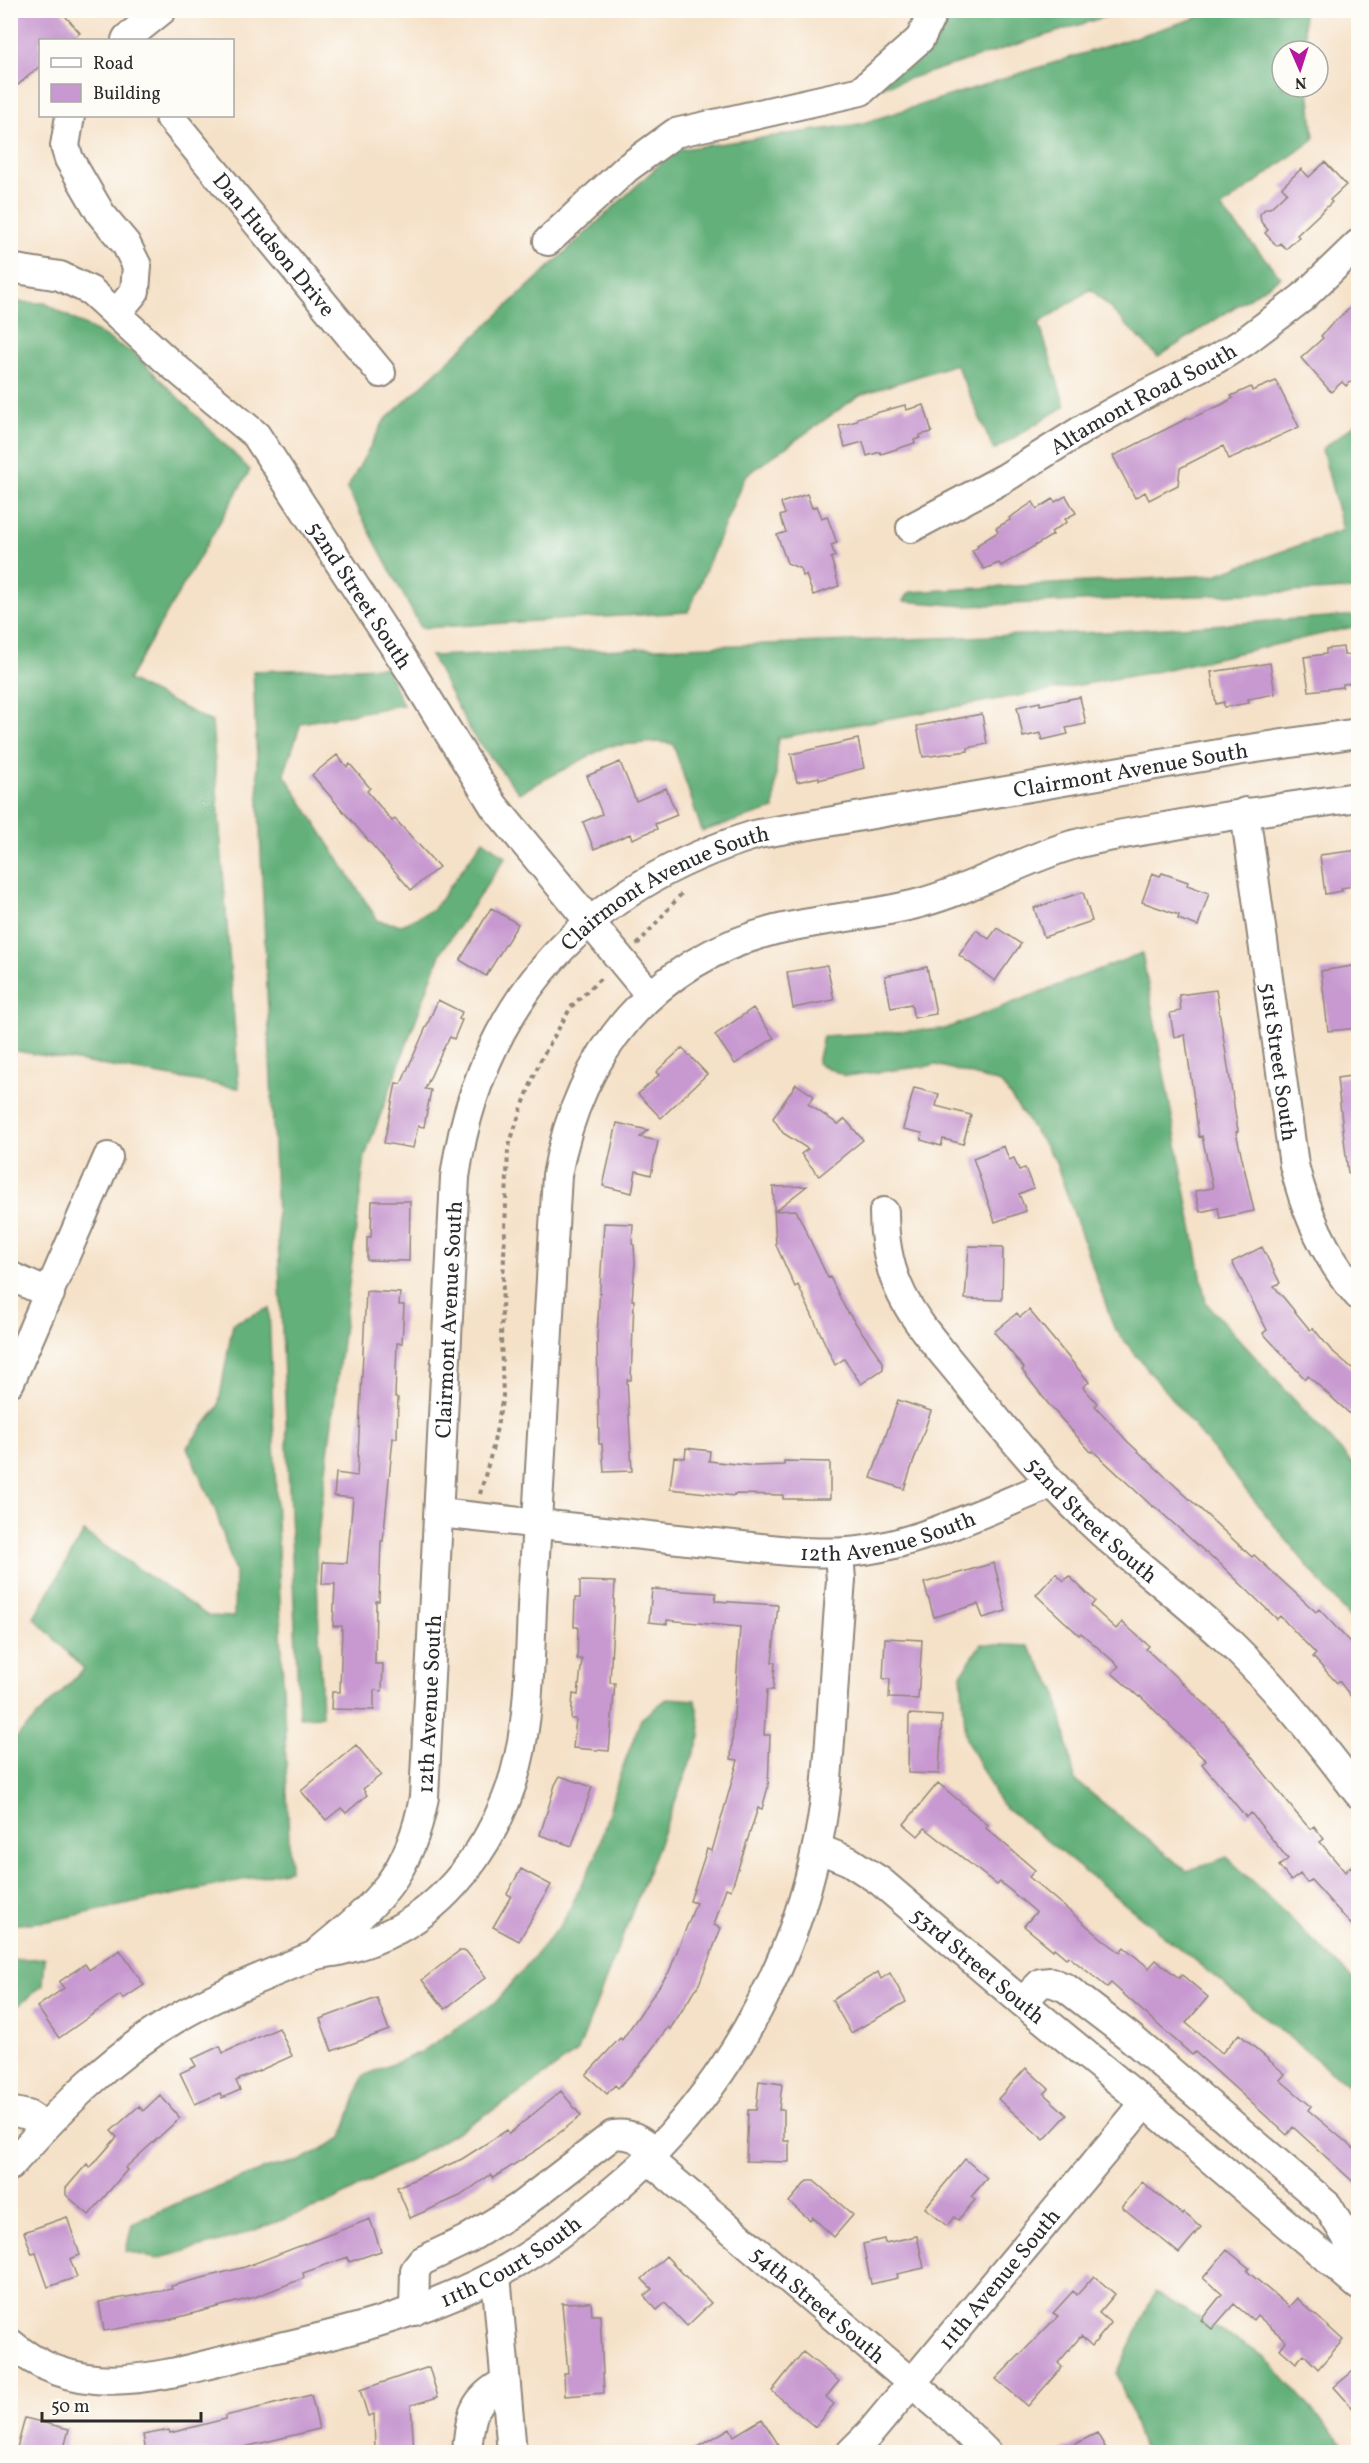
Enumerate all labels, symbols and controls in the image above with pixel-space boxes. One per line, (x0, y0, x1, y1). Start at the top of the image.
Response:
legend (39, 39, 234, 117)
north arrow (1270, 39, 1330, 99)
text: Road (93, 52, 134, 77)
text: N (1294, 71, 1307, 93)
text: Building (93, 82, 161, 107)
street label: Dan Hudson Drive (204, 167, 341, 324)
street label: Altamont Road South (1045, 337, 1244, 464)
street label: 52nd Street South (298, 516, 418, 676)
street label: Clairmont Avenue South (1011, 736, 1250, 807)
street label: Clairmont Avenue South (555, 819, 772, 959)
street label: 51st Street South (1251, 981, 1304, 1143)
street label: Clairmont Avenue South (429, 1200, 472, 1439)
street label: 52nd Street South (1017, 1451, 1163, 1592)
street label: 12th Avenue South (799, 1504, 981, 1571)
street label: 12th Avenue South (411, 1614, 451, 1794)
street label: 53rd Street South (903, 1901, 1051, 2033)
street label: 11th Avenue South (932, 2203, 1069, 2358)
street label: 11th Court South (436, 2209, 589, 2317)
street label: 54th Street South (743, 2240, 891, 2372)
scale bar (42, 2385, 201, 2423)
text: 50 m (51, 2395, 90, 2420)

